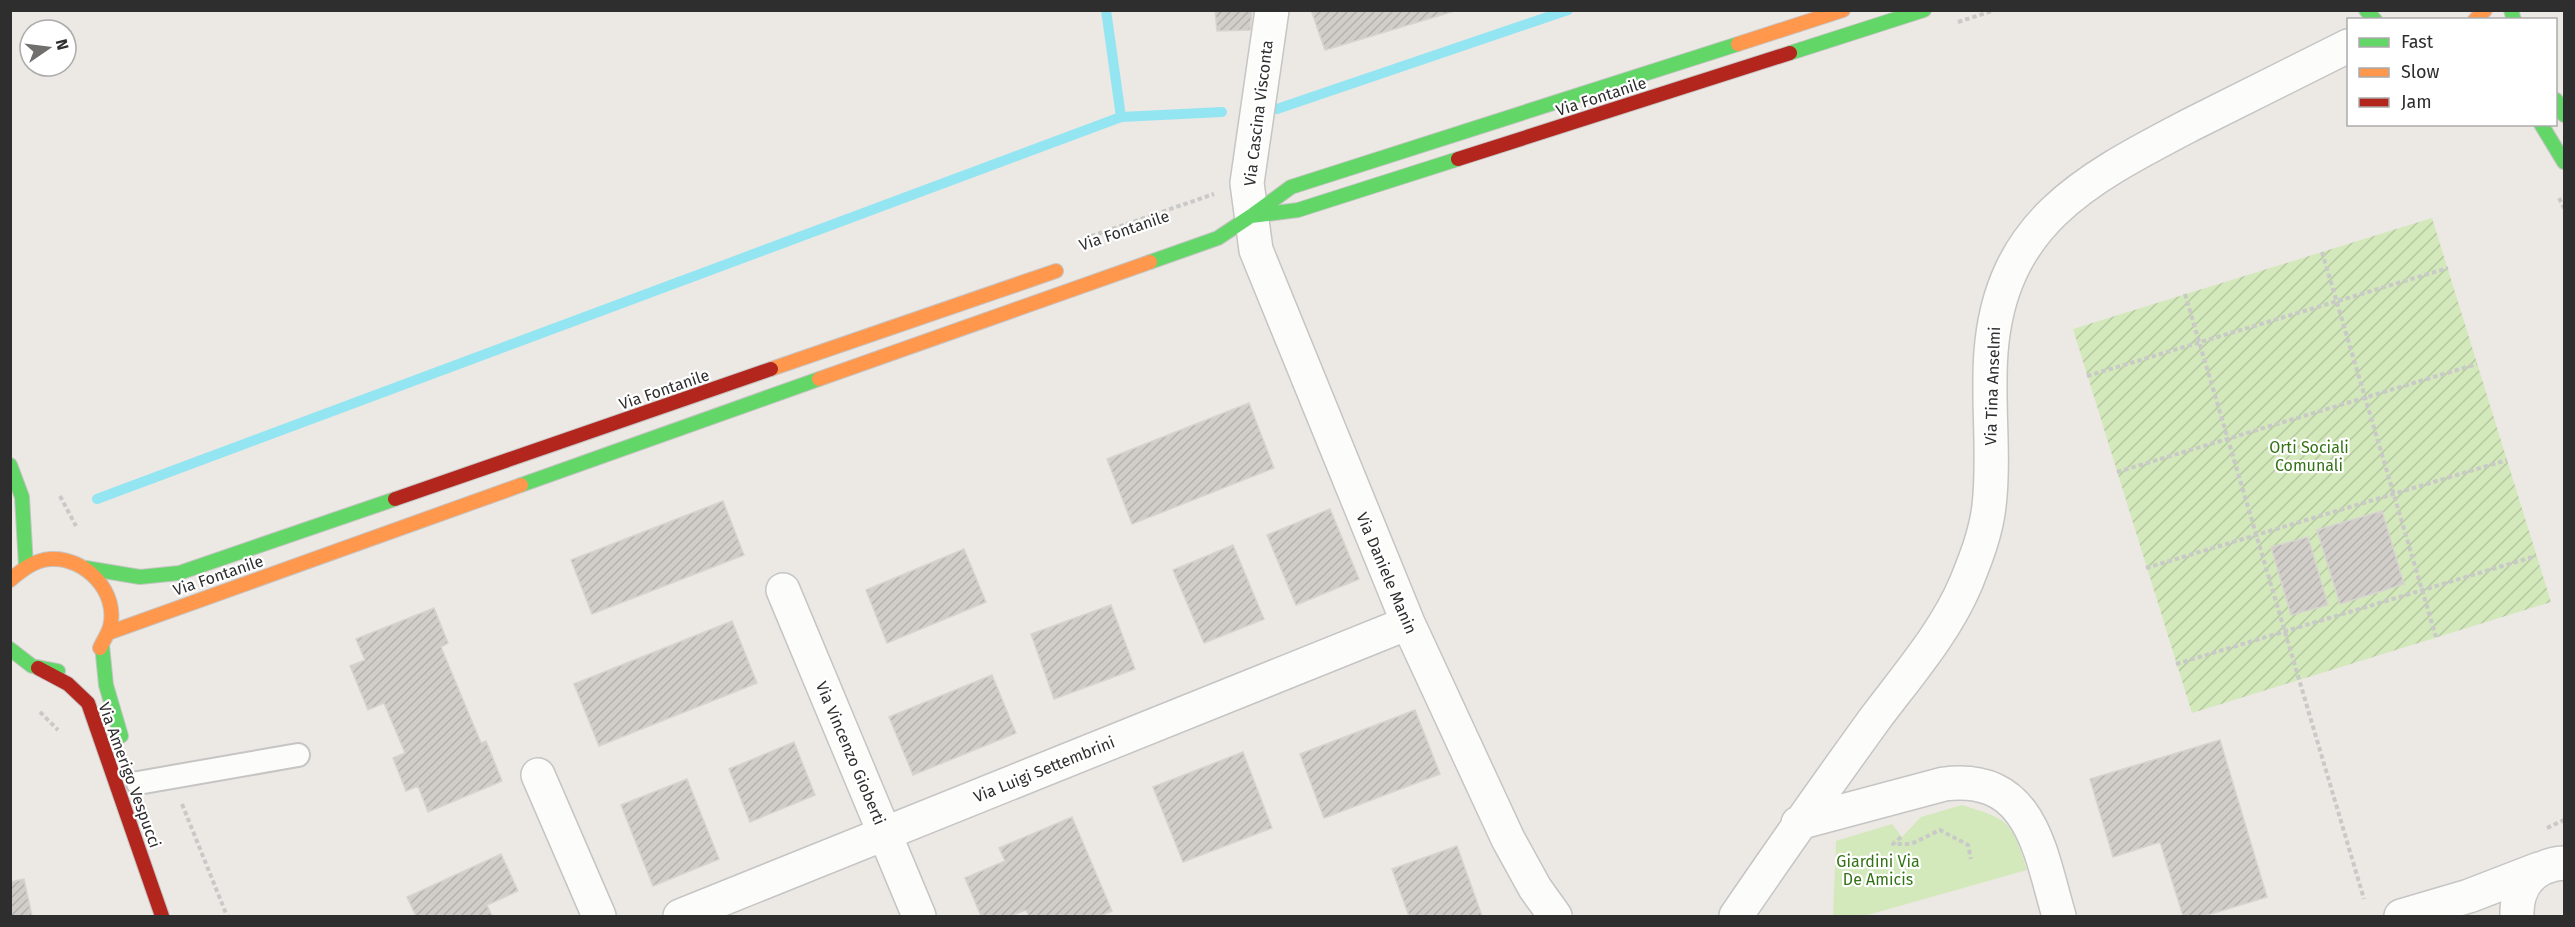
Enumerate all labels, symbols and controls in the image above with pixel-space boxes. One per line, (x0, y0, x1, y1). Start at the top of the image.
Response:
north arrow (18, 18, 78, 78)
legend (2347, 18, 2557, 126)
text: Fast (2401, 31, 2434, 53)
text: N (52, 37, 73, 52)
street label: Via Cascina Visconta (1240, 39, 1277, 187)
text: Slow (2401, 61, 2440, 83)
street label: Via Fontanile (1554, 73, 1649, 120)
text: Jam (2401, 91, 2432, 113)
street label: Via Fontanile (1077, 206, 1172, 255)
street label: Via Tina Anselmi (1981, 326, 2004, 446)
street label: Via Fontanile (617, 365, 712, 414)
park label: Orti Sociali Comunali (2269, 438, 2349, 475)
street label: Via Daniele Manin (1352, 510, 1421, 637)
street label: Via Fontanile (171, 551, 266, 600)
street label: Via Vincenzo Gioberti (812, 679, 889, 828)
street label: Via Amerigo Vespucci (94, 700, 165, 850)
street label: Via Luigi Settembrini (971, 733, 1117, 806)
park label: Giardini Via De Amicis (1836, 852, 1920, 889)

